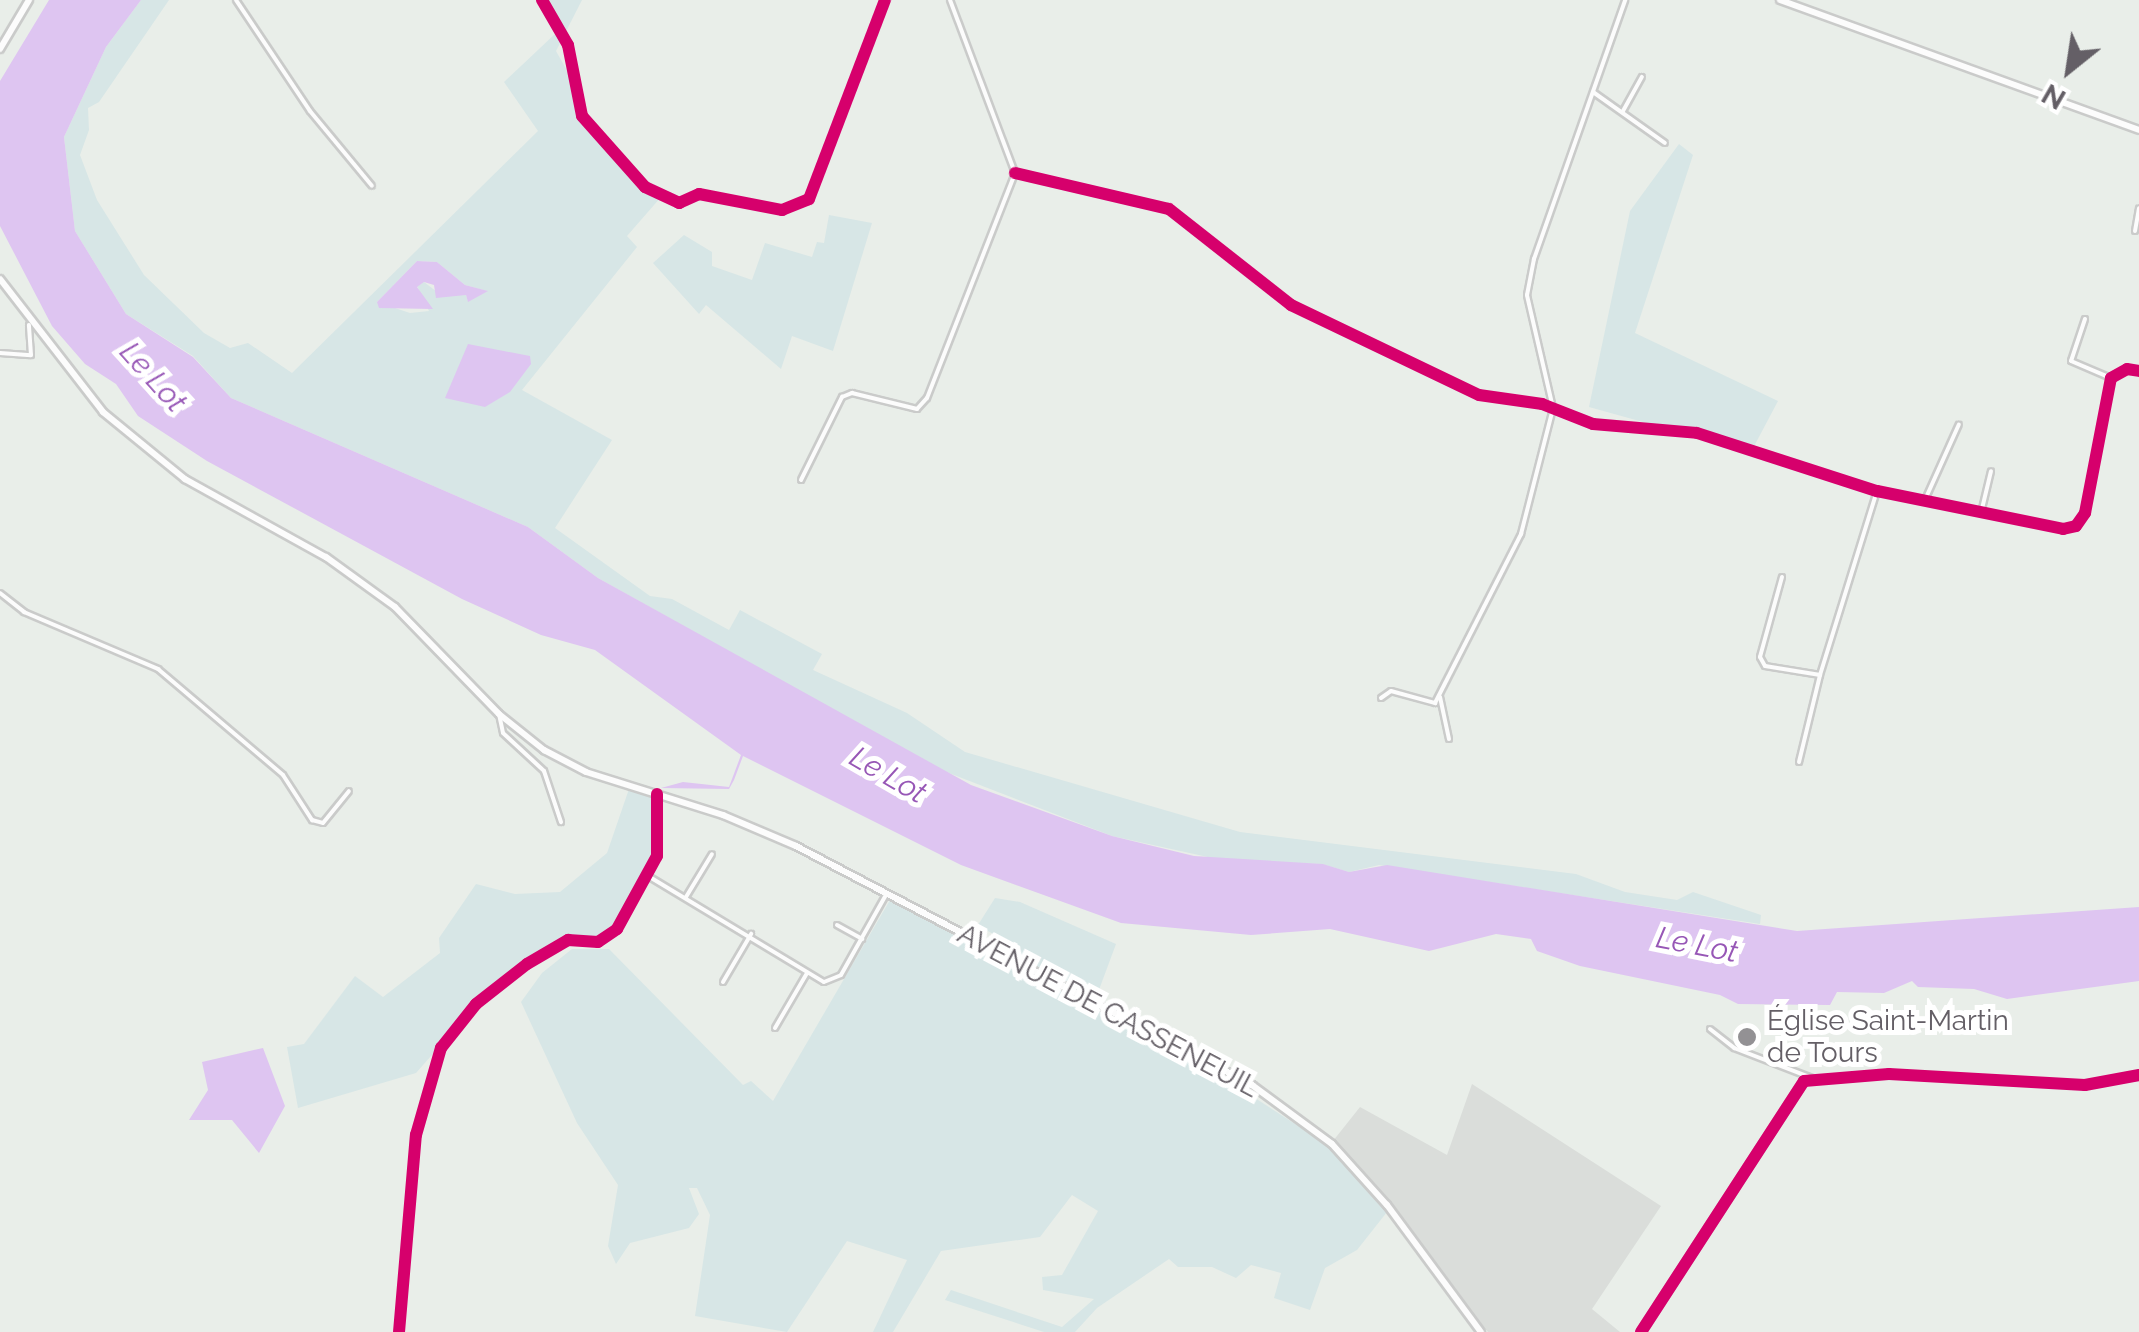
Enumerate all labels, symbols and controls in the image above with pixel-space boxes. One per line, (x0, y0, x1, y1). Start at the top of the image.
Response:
north arrow (2019, 20, 2119, 120)
text: N (2036, 77, 2071, 116)
water label: Le Lot (112, 334, 194, 420)
water label: Le Lot (843, 739, 933, 811)
street label: AVENUE DE CASSENEUIL (952, 917, 1264, 1105)
water label: Le Lot (1653, 919, 1741, 971)
place label: Église Saint-Martin de Tours (1767, 1004, 2009, 1070)
marker: Église Saint-Martin de Tours (1736, 1026, 1758, 1048)

